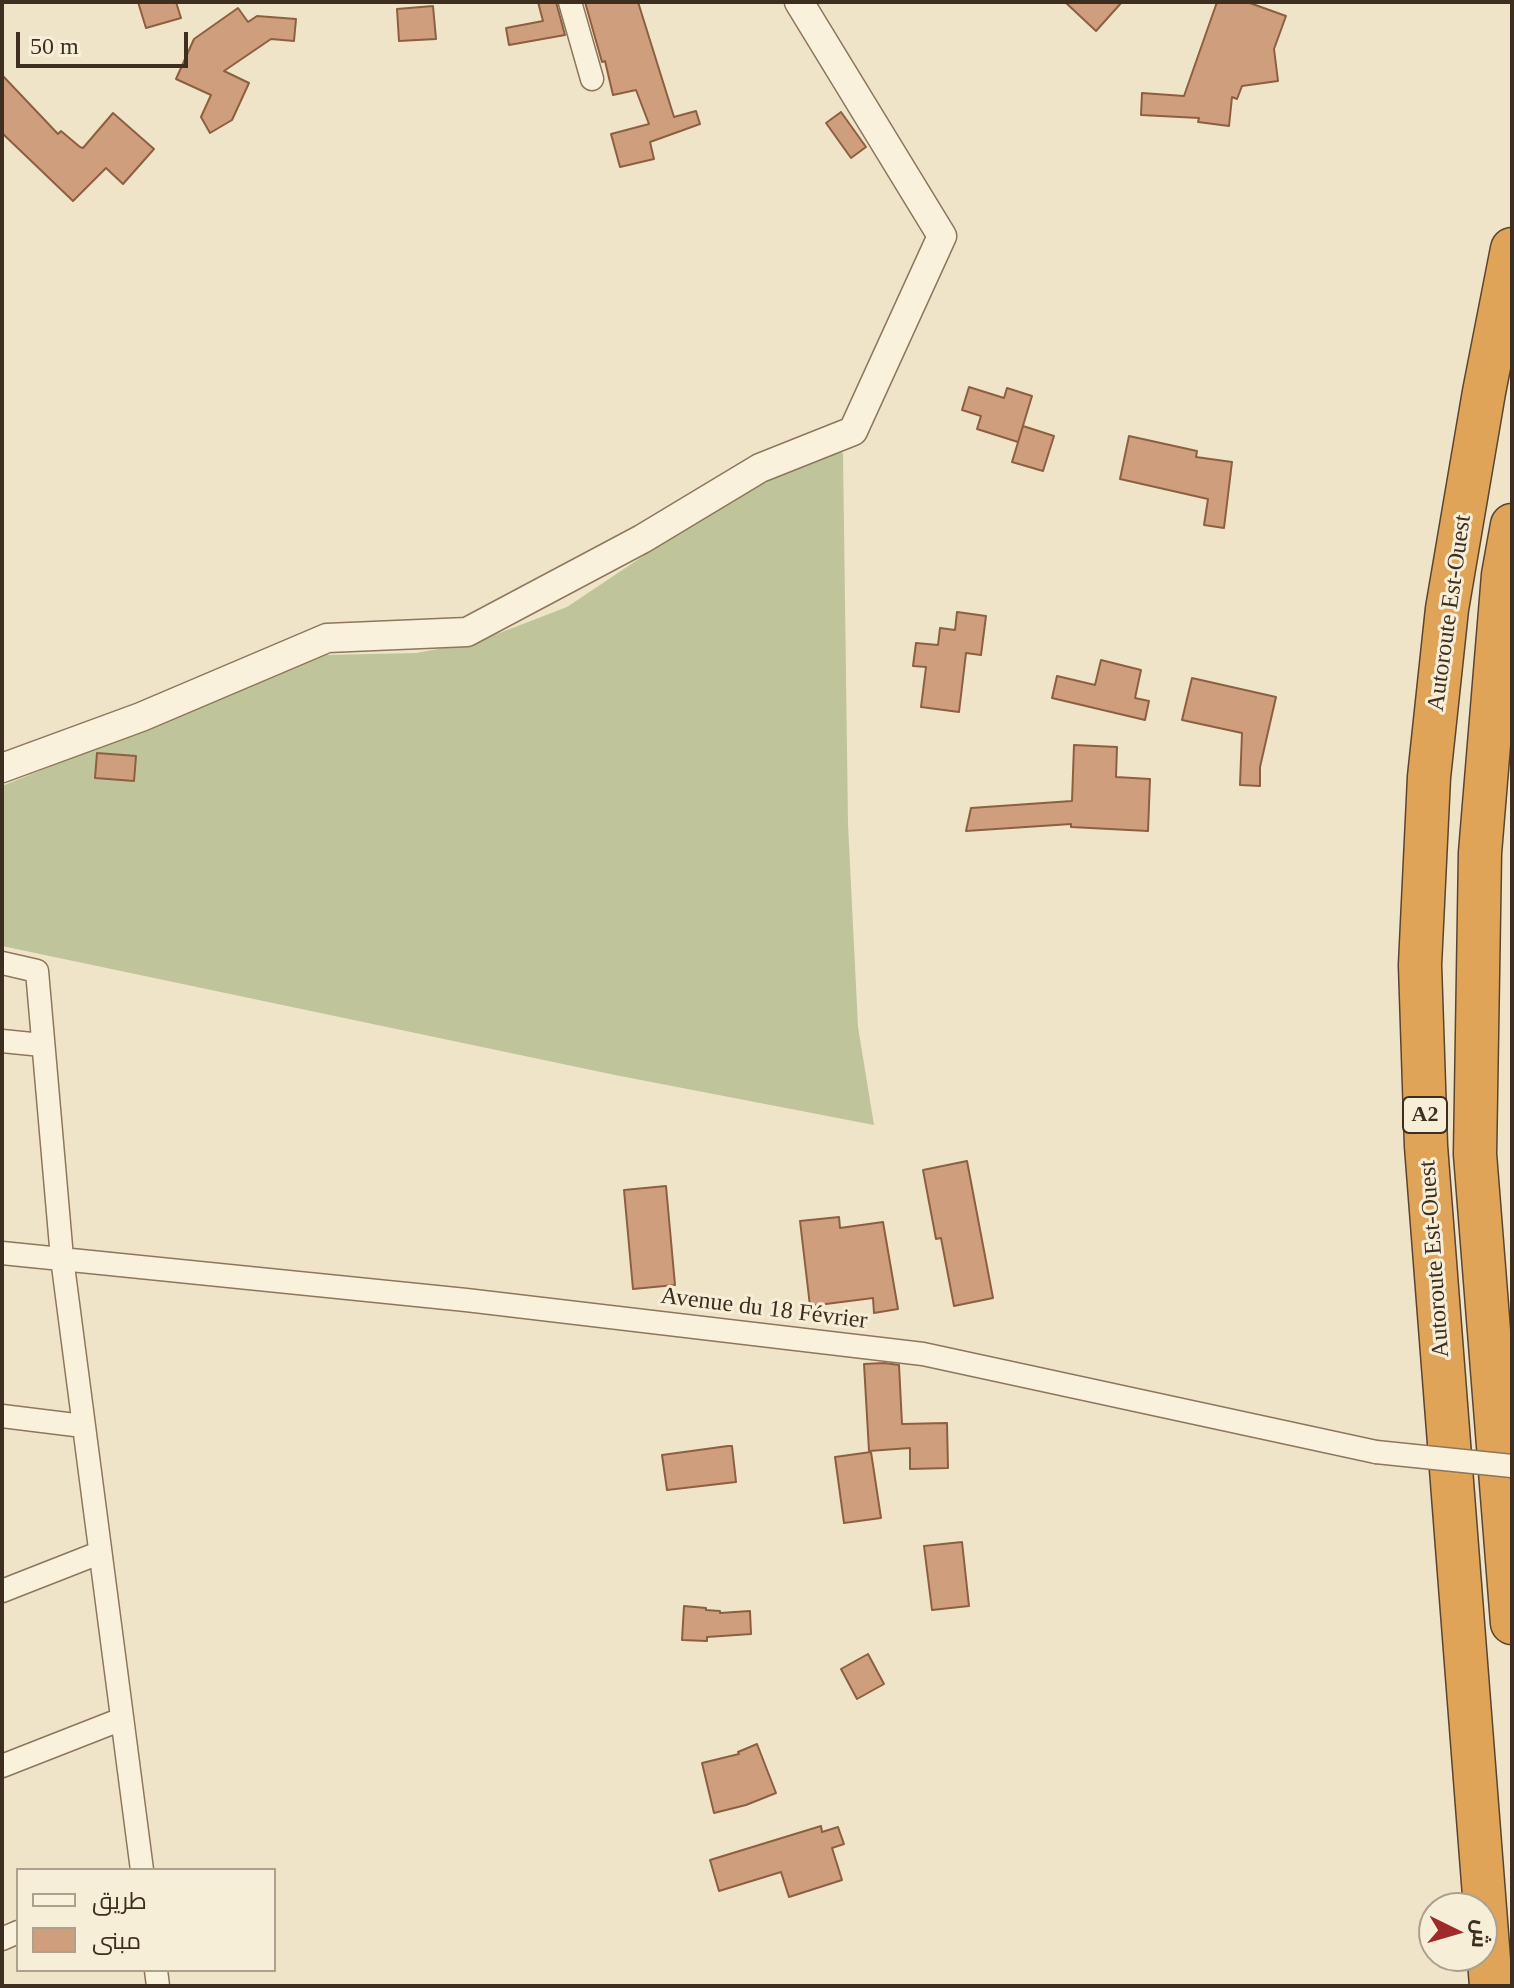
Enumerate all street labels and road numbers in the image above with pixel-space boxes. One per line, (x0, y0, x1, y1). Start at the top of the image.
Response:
street label: Autoroute Est-Ouest (1422, 513, 1478, 713)
road number: A2 (1403, 1097, 1447, 1133)
street label: Autoroute Est-Ouest (1414, 1159, 1456, 1359)
street label: Avenue du 18 Février (659, 1282, 869, 1336)

